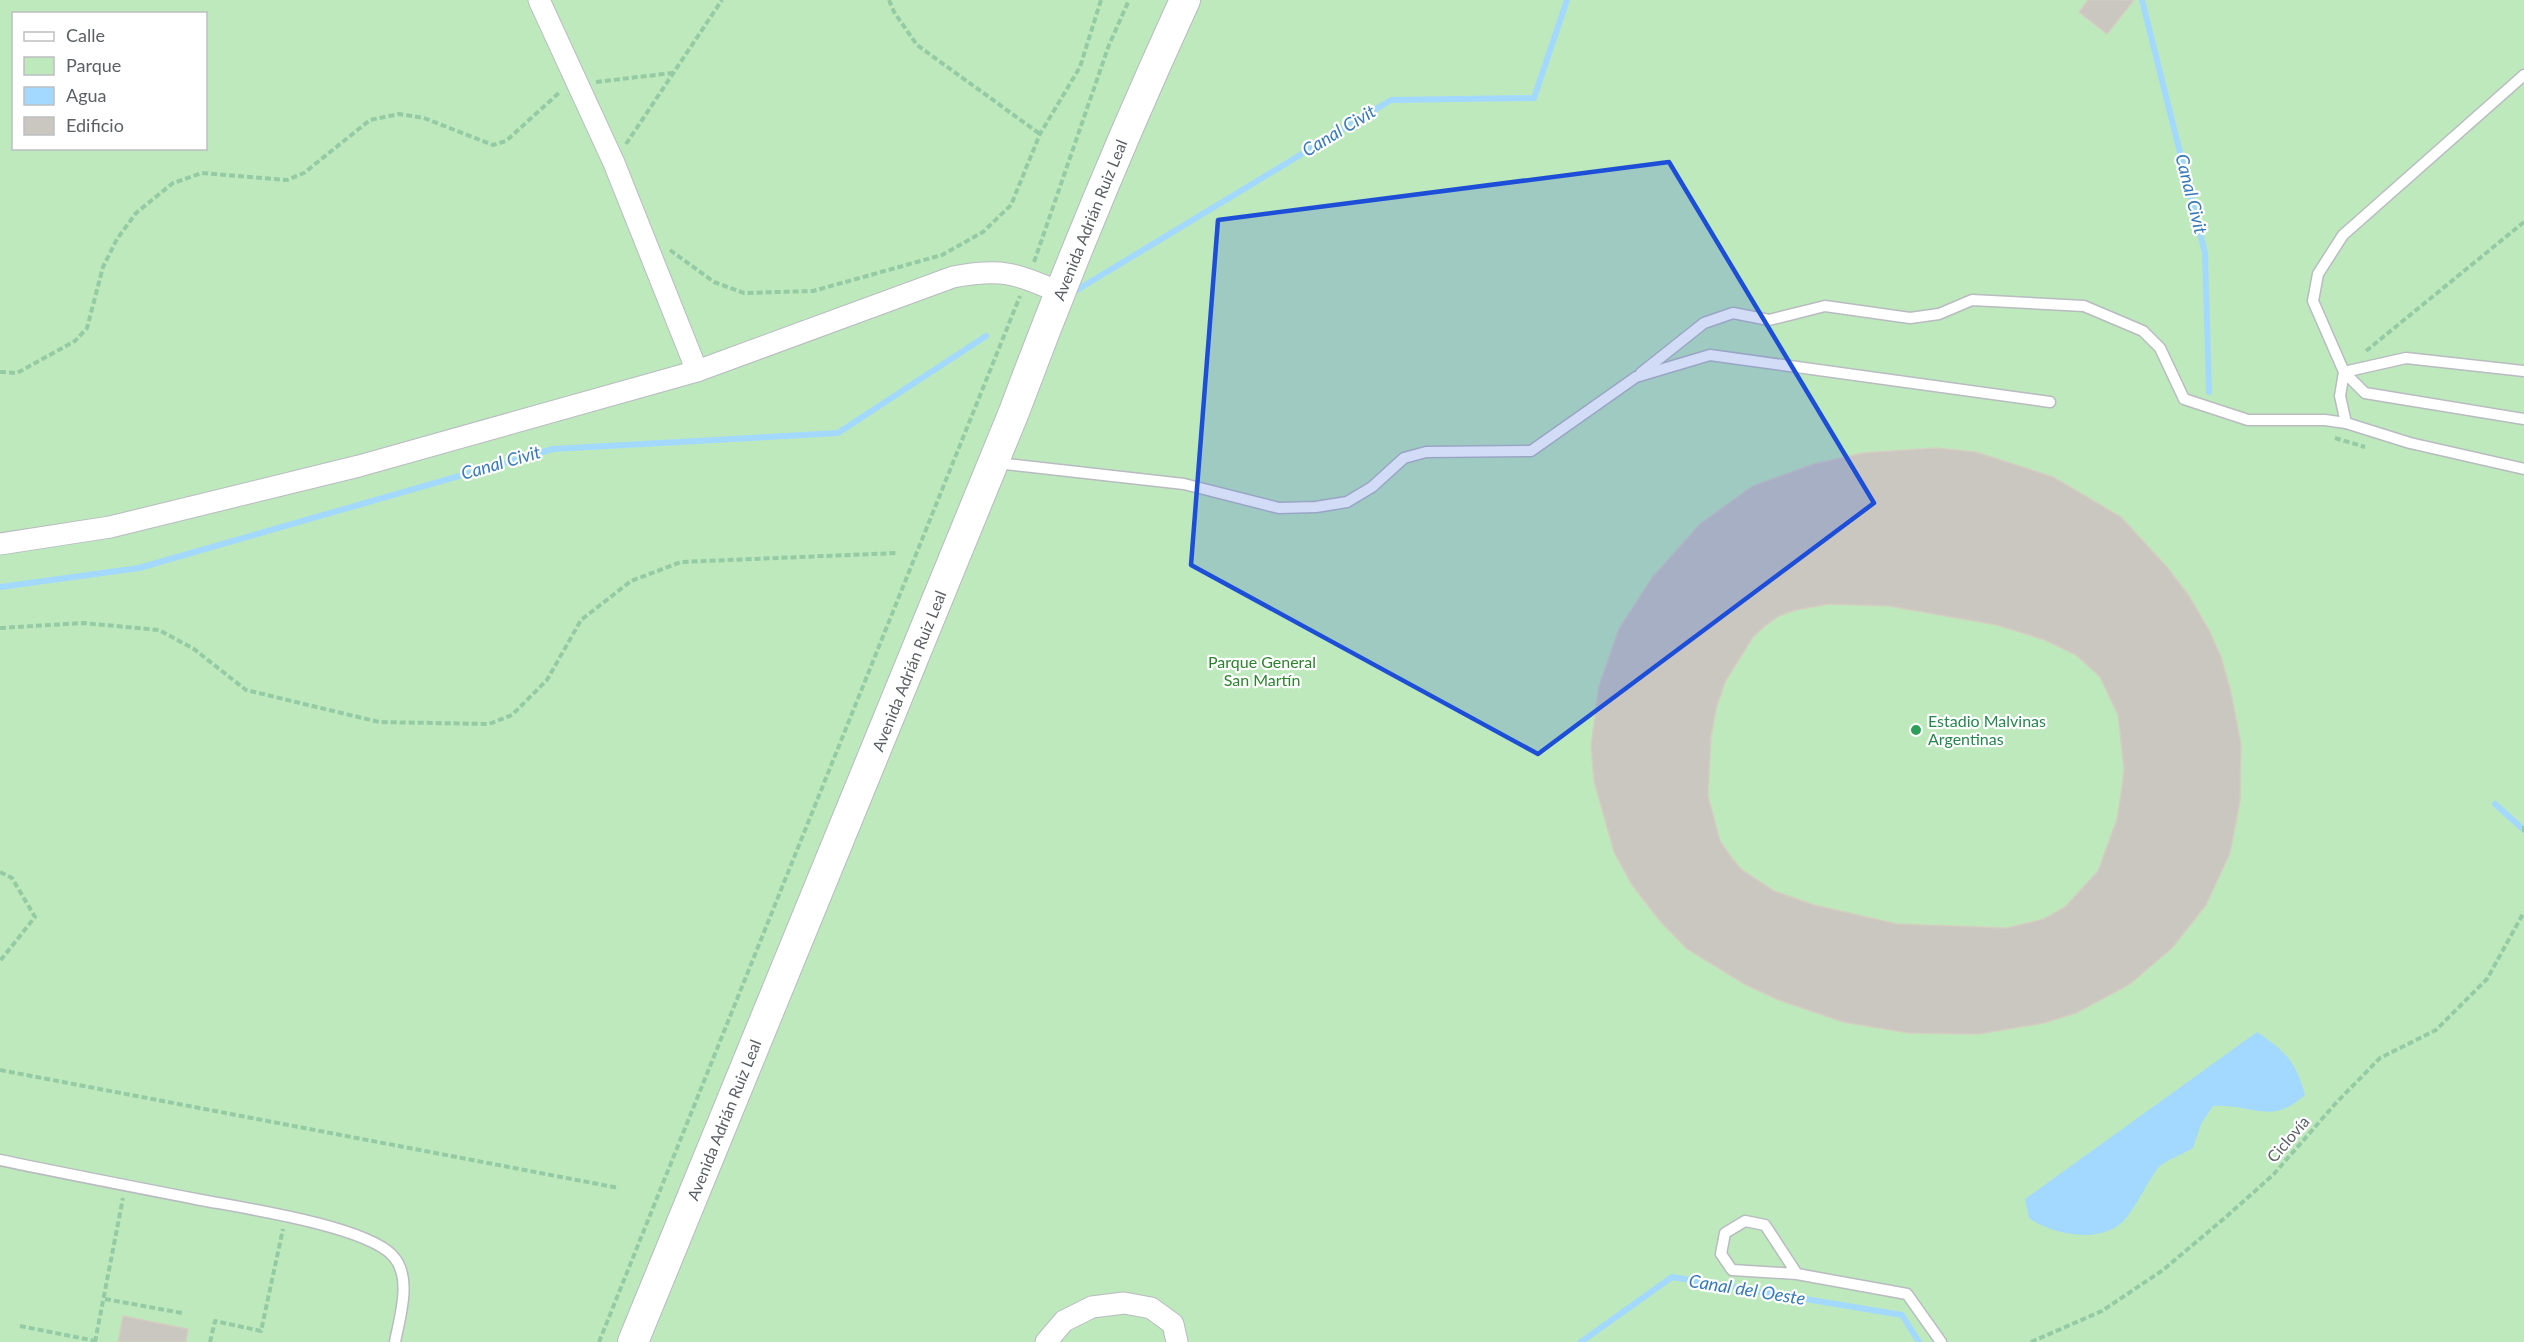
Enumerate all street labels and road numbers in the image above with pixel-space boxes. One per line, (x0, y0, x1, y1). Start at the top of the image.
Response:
street label: Avenida Adrián Ruiz Leal (1049, 137, 1131, 303)
street label: Avenida Adrián Ruiz Leal (868, 588, 950, 754)
street label: Avenida Adrián Ruiz Leal (683, 1037, 765, 1203)
street label: Ciclovía (2262, 1112, 2313, 1166)

